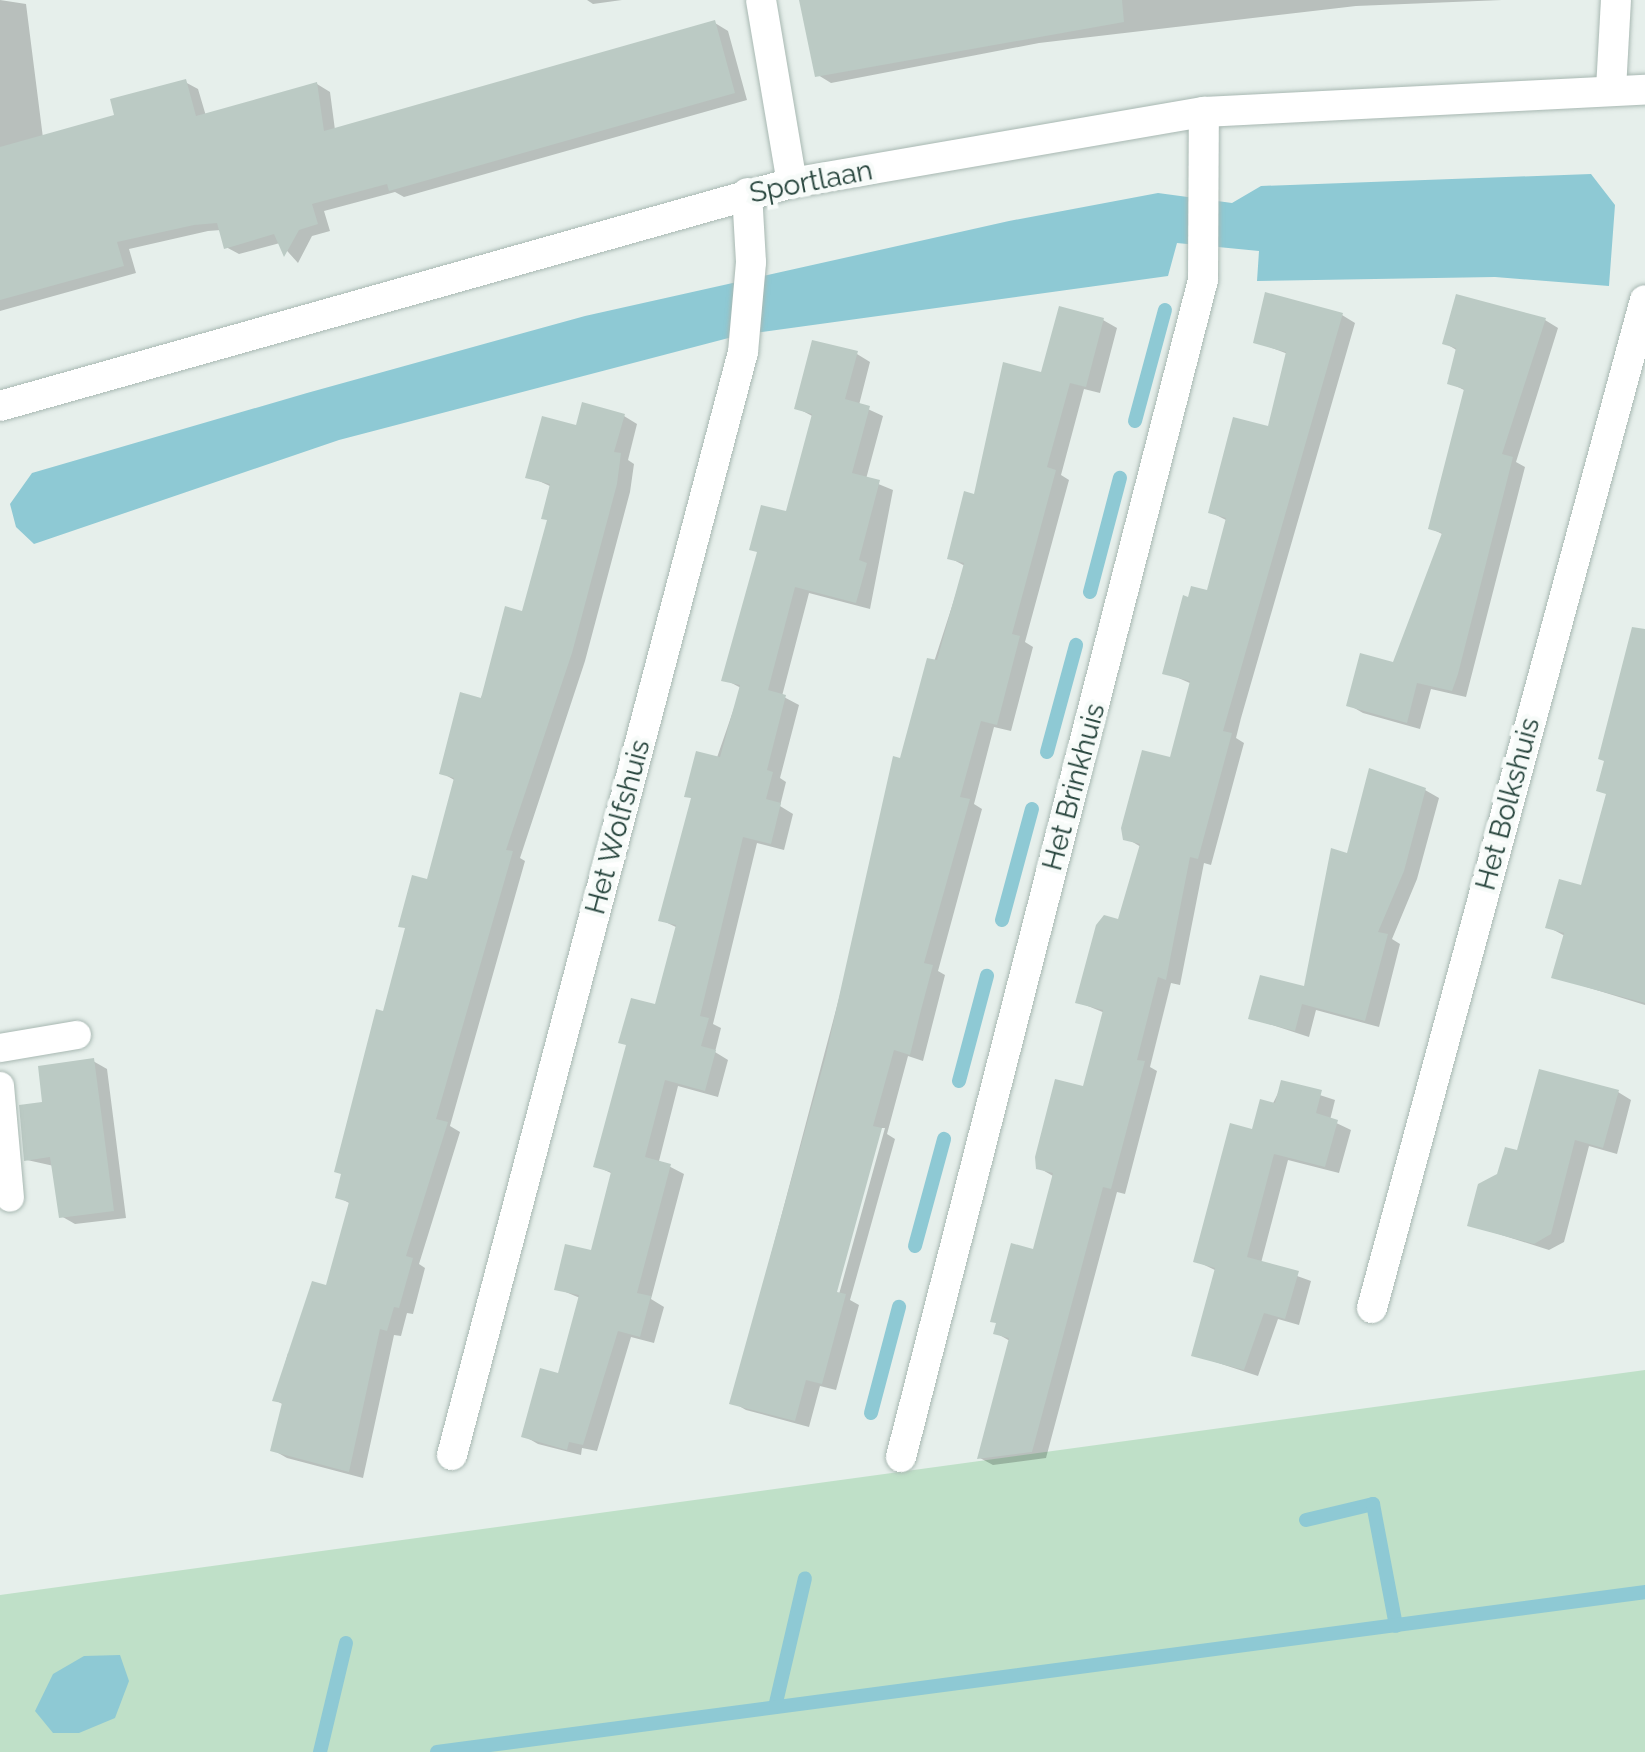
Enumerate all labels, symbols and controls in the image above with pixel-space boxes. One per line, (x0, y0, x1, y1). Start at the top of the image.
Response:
street label: Sportlaan (747, 154, 875, 210)
street label: Het Brinkhuis (1036, 700, 1112, 874)
street label: Het Bolkshuis (1469, 714, 1547, 894)
street label: Het Wolfshuis (578, 736, 658, 918)

